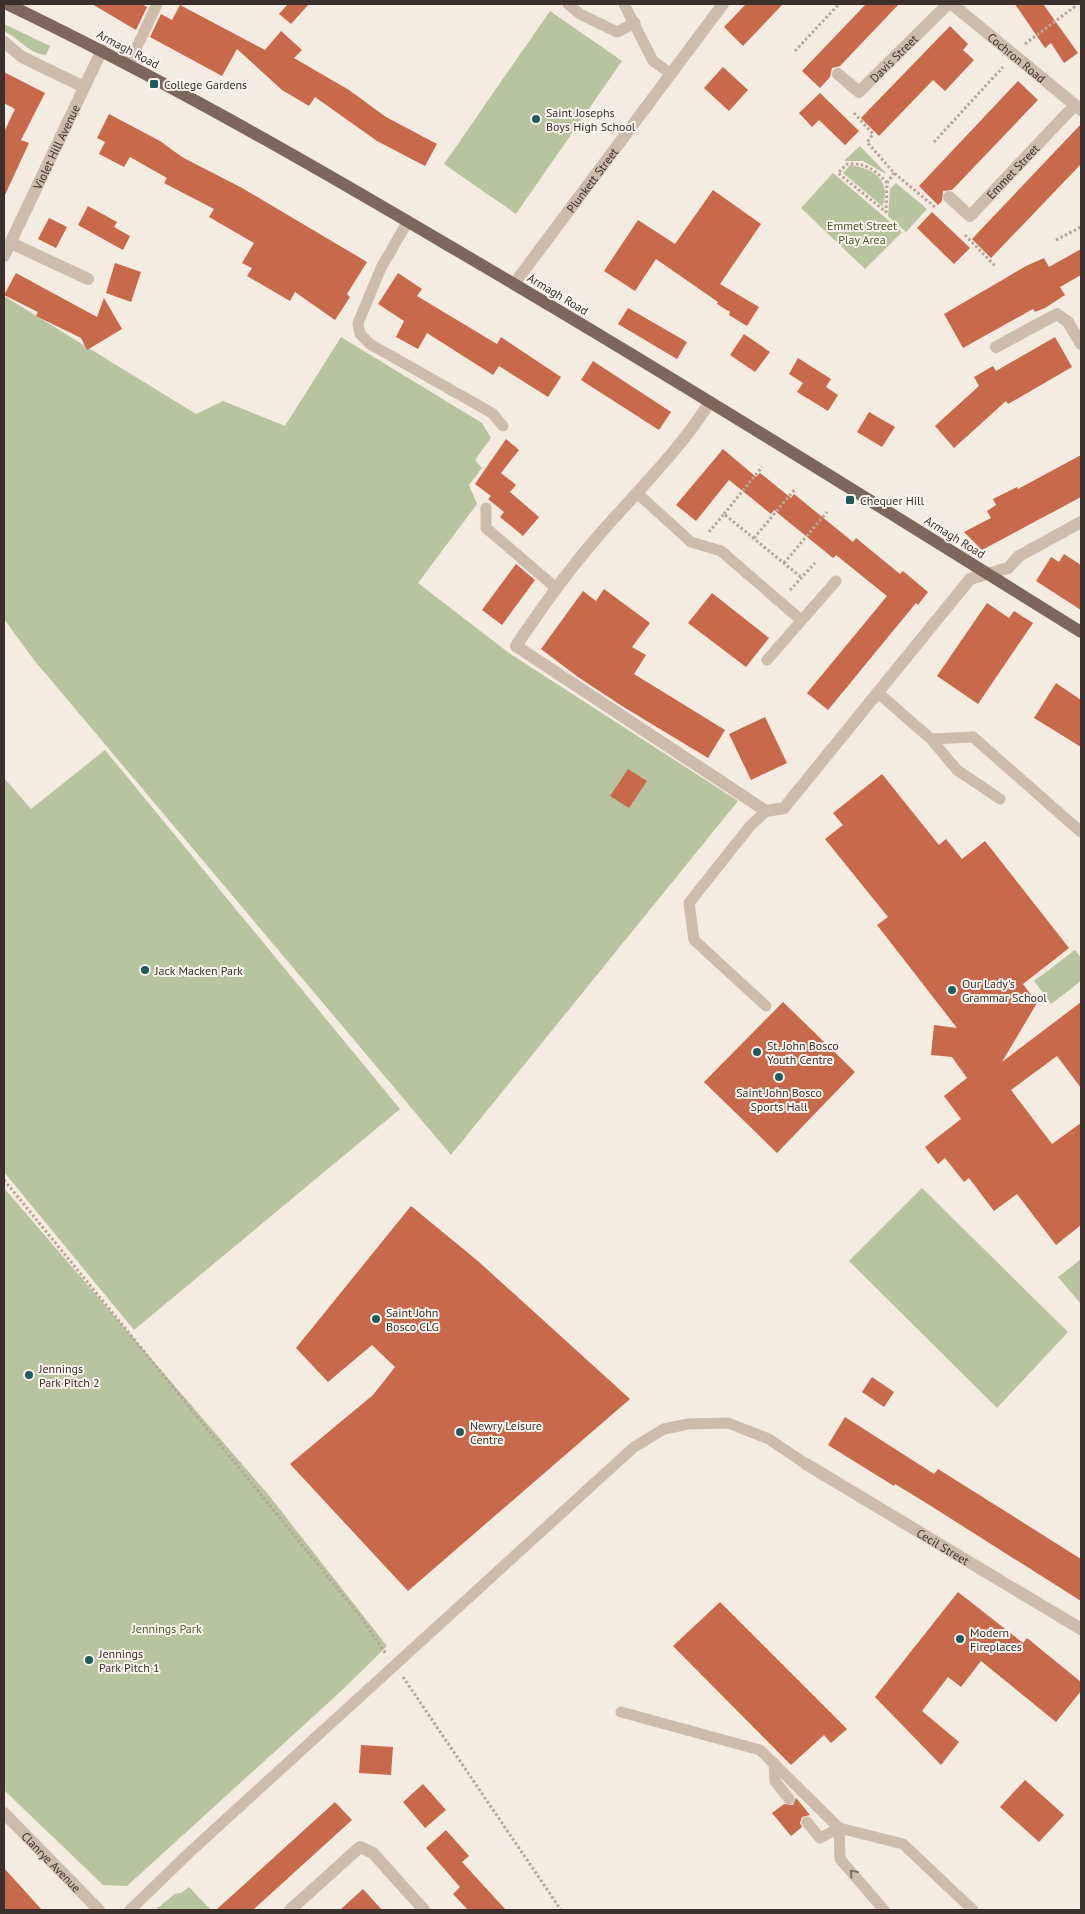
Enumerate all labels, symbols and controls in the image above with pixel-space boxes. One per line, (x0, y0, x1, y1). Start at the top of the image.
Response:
street label: Armagh Road (94, 26, 162, 72)
street label: Cochron Road (985, 29, 1049, 86)
street label: Davis Street (866, 31, 921, 85)
place label: College Gardens (164, 77, 247, 92)
marker: College Gardens (148, 78, 160, 90)
street label: Violet Hill Avenue (29, 102, 83, 192)
place label: Saint Josephs Boys High School (546, 105, 636, 134)
marker: Saint Josephs Boys High School (530, 113, 542, 125)
street label: Emmet Street (983, 141, 1042, 202)
street label: Plunkett Street (563, 144, 621, 215)
park label: Emmet Street Play Area (827, 218, 897, 247)
street label: Armagh Road (525, 270, 591, 318)
place label: Chequer Hill (860, 493, 924, 508)
marker: Chequer Hill (844, 494, 856, 506)
street label: Armagh Road (922, 513, 988, 561)
place label: Jack Macken Park (154, 963, 243, 978)
marker: Jack Macken Park (139, 964, 151, 976)
place label: Our Lady's Grammar School (962, 976, 1047, 1005)
marker: Our Lady's Grammar School (946, 984, 958, 996)
place label: St. John Bosco Youth Centre (767, 1038, 839, 1067)
marker: St. John Bosco Youth Centre (751, 1046, 763, 1058)
marker: Saint John Bosco Sports Hall (773, 1071, 785, 1083)
place label: Saint John Bosco Sports Hall (736, 1085, 822, 1114)
place label: Saint John Bosco CLG (386, 1305, 439, 1334)
marker: Saint John Bosco CLG (370, 1313, 382, 1325)
place label: Jennings Park Pitch 2 (38, 1361, 100, 1390)
marker: Jennings Park Pitch 2 (23, 1369, 35, 1381)
place label: Newry Leisure Centre (470, 1418, 542, 1447)
marker: Newry Leisure Centre (454, 1426, 466, 1438)
street label: Cecil Street (914, 1525, 972, 1568)
park label: Jennings Park (131, 1621, 202, 1636)
place label: Modern Fireplaces (970, 1625, 1022, 1654)
marker: Modern Fireplaces (954, 1633, 966, 1645)
place label: Jennings Park Pitch 1 (98, 1646, 160, 1675)
marker: Jennings Park Pitch 1 (83, 1654, 95, 1666)
street label: Clanrye Avenue (19, 1828, 85, 1895)
one-way arrow (849, 1870, 858, 1879)

